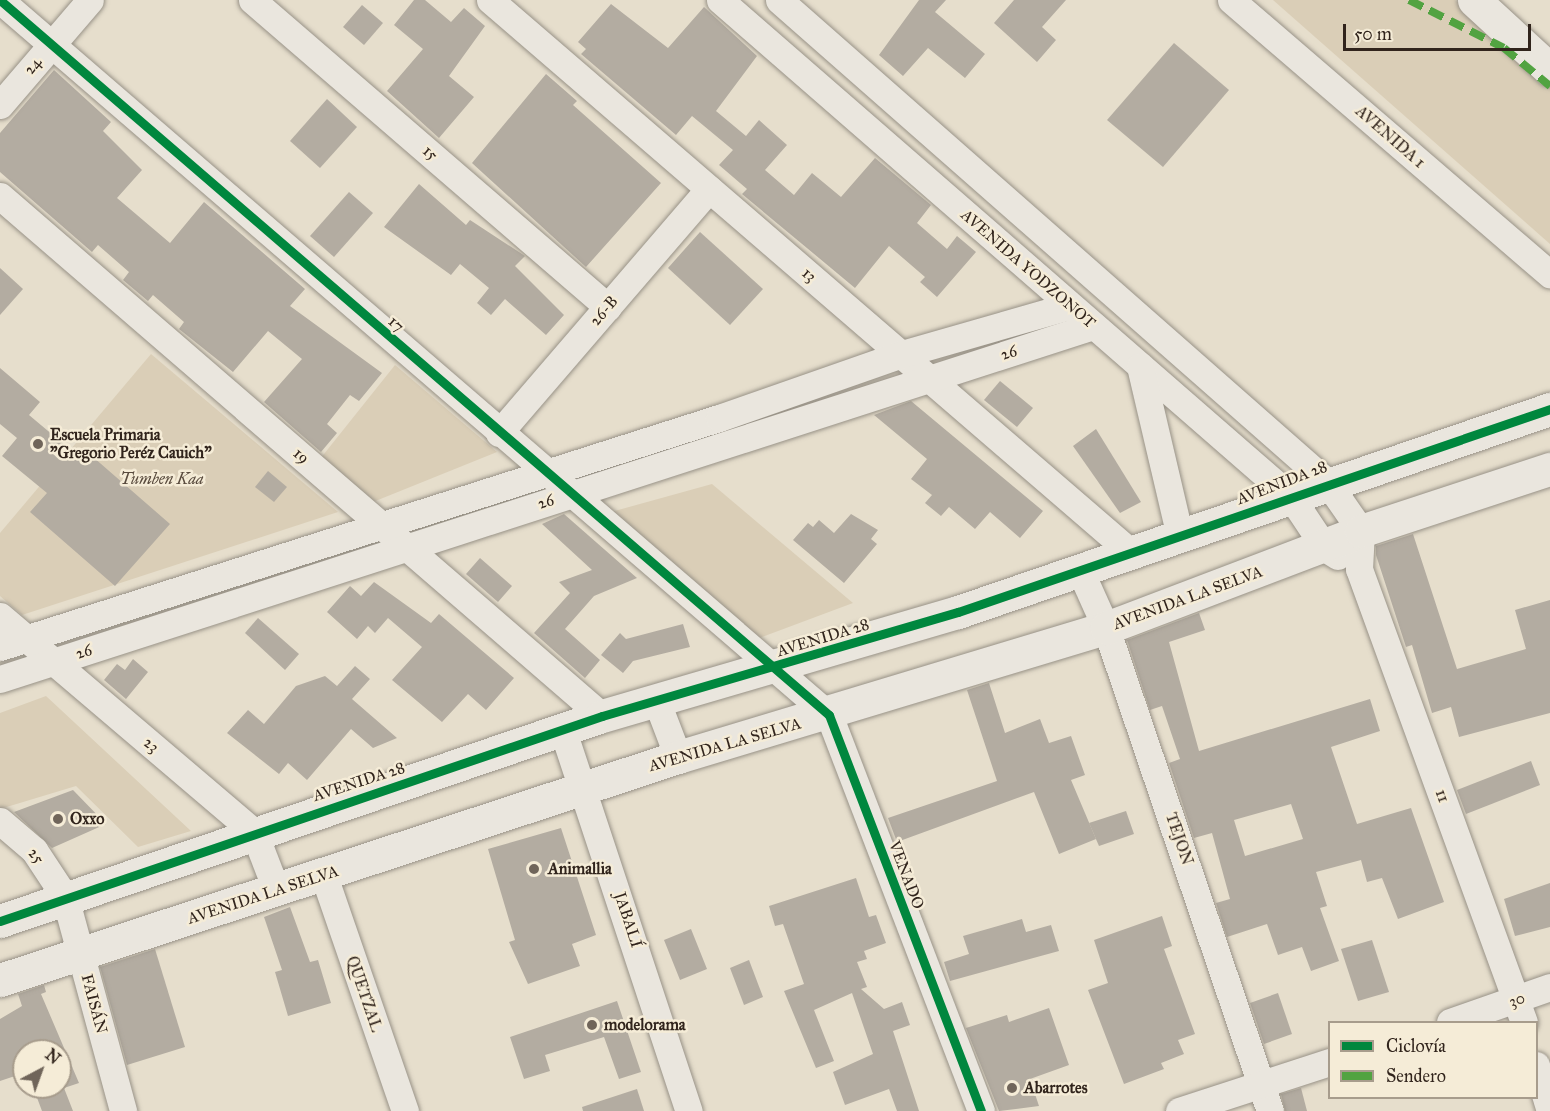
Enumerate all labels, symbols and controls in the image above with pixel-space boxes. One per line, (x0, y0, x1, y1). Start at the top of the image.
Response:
scale bar (1346, 12, 1534, 50)
text: 50 m (1354, 23, 1392, 45)
street label: 24 (20, 53, 46, 79)
street label: AVENIDA 1 (1351, 102, 1429, 172)
street label: 15 (419, 141, 441, 165)
street label: AVENIDA YODZONOT (957, 205, 1099, 333)
street label: 13 (798, 264, 820, 286)
street label: 26-B (586, 292, 622, 330)
street label: 17 (384, 312, 408, 336)
street label: 26 (998, 341, 1020, 365)
place label: Escuela Primaria "Gregorio Peréz Cauich" (50, 425, 212, 463)
marker: Escuela Primaria "Gregorio Peréz Cauich" (31, 437, 45, 451)
street label: 19 (289, 444, 313, 468)
street label: AVENIDA 28 (1234, 457, 1330, 509)
park label: Tumben Kaa (120, 469, 204, 489)
street label: 26 (535, 490, 557, 514)
street label: AVENIDA LA SELVA (1111, 562, 1265, 634)
street label: AVENIDA 28 (775, 615, 871, 661)
street label: 26 (73, 640, 95, 664)
street label: AVENIDA LA SELVA (647, 714, 803, 776)
street label: 23 (139, 733, 163, 757)
street label: AVENIDA 28 (311, 758, 407, 806)
street label: 11 (1431, 787, 1453, 805)
place label: Oxxo (70, 809, 104, 829)
street label: TEJON (1161, 810, 1197, 868)
marker: Oxxo (51, 812, 65, 826)
street label: VENADO (884, 838, 928, 912)
street label: 25 (24, 844, 48, 868)
place label: Animallia (548, 859, 612, 879)
marker: Animallia (525, 860, 543, 878)
street label: AVENIDA LA SELVA (185, 862, 341, 928)
street label: JABALÍ (610, 890, 646, 950)
street label: QUETZAL (342, 954, 386, 1034)
street label: FAISÁN (77, 972, 111, 1036)
street label: 30 (1506, 988, 1528, 1012)
place label: modelorama (604, 1015, 686, 1035)
marker: modelorama (585, 1018, 599, 1032)
legend (1328, 1021, 1538, 1099)
text: Ciclovía (1386, 1035, 1446, 1057)
north arrow (12, 1039, 72, 1099)
text: N (41, 1045, 64, 1068)
text: Sendero (1386, 1065, 1446, 1087)
place label: Abarrotes (1024, 1078, 1088, 1098)
marker: Abarrotes (1005, 1081, 1019, 1095)

